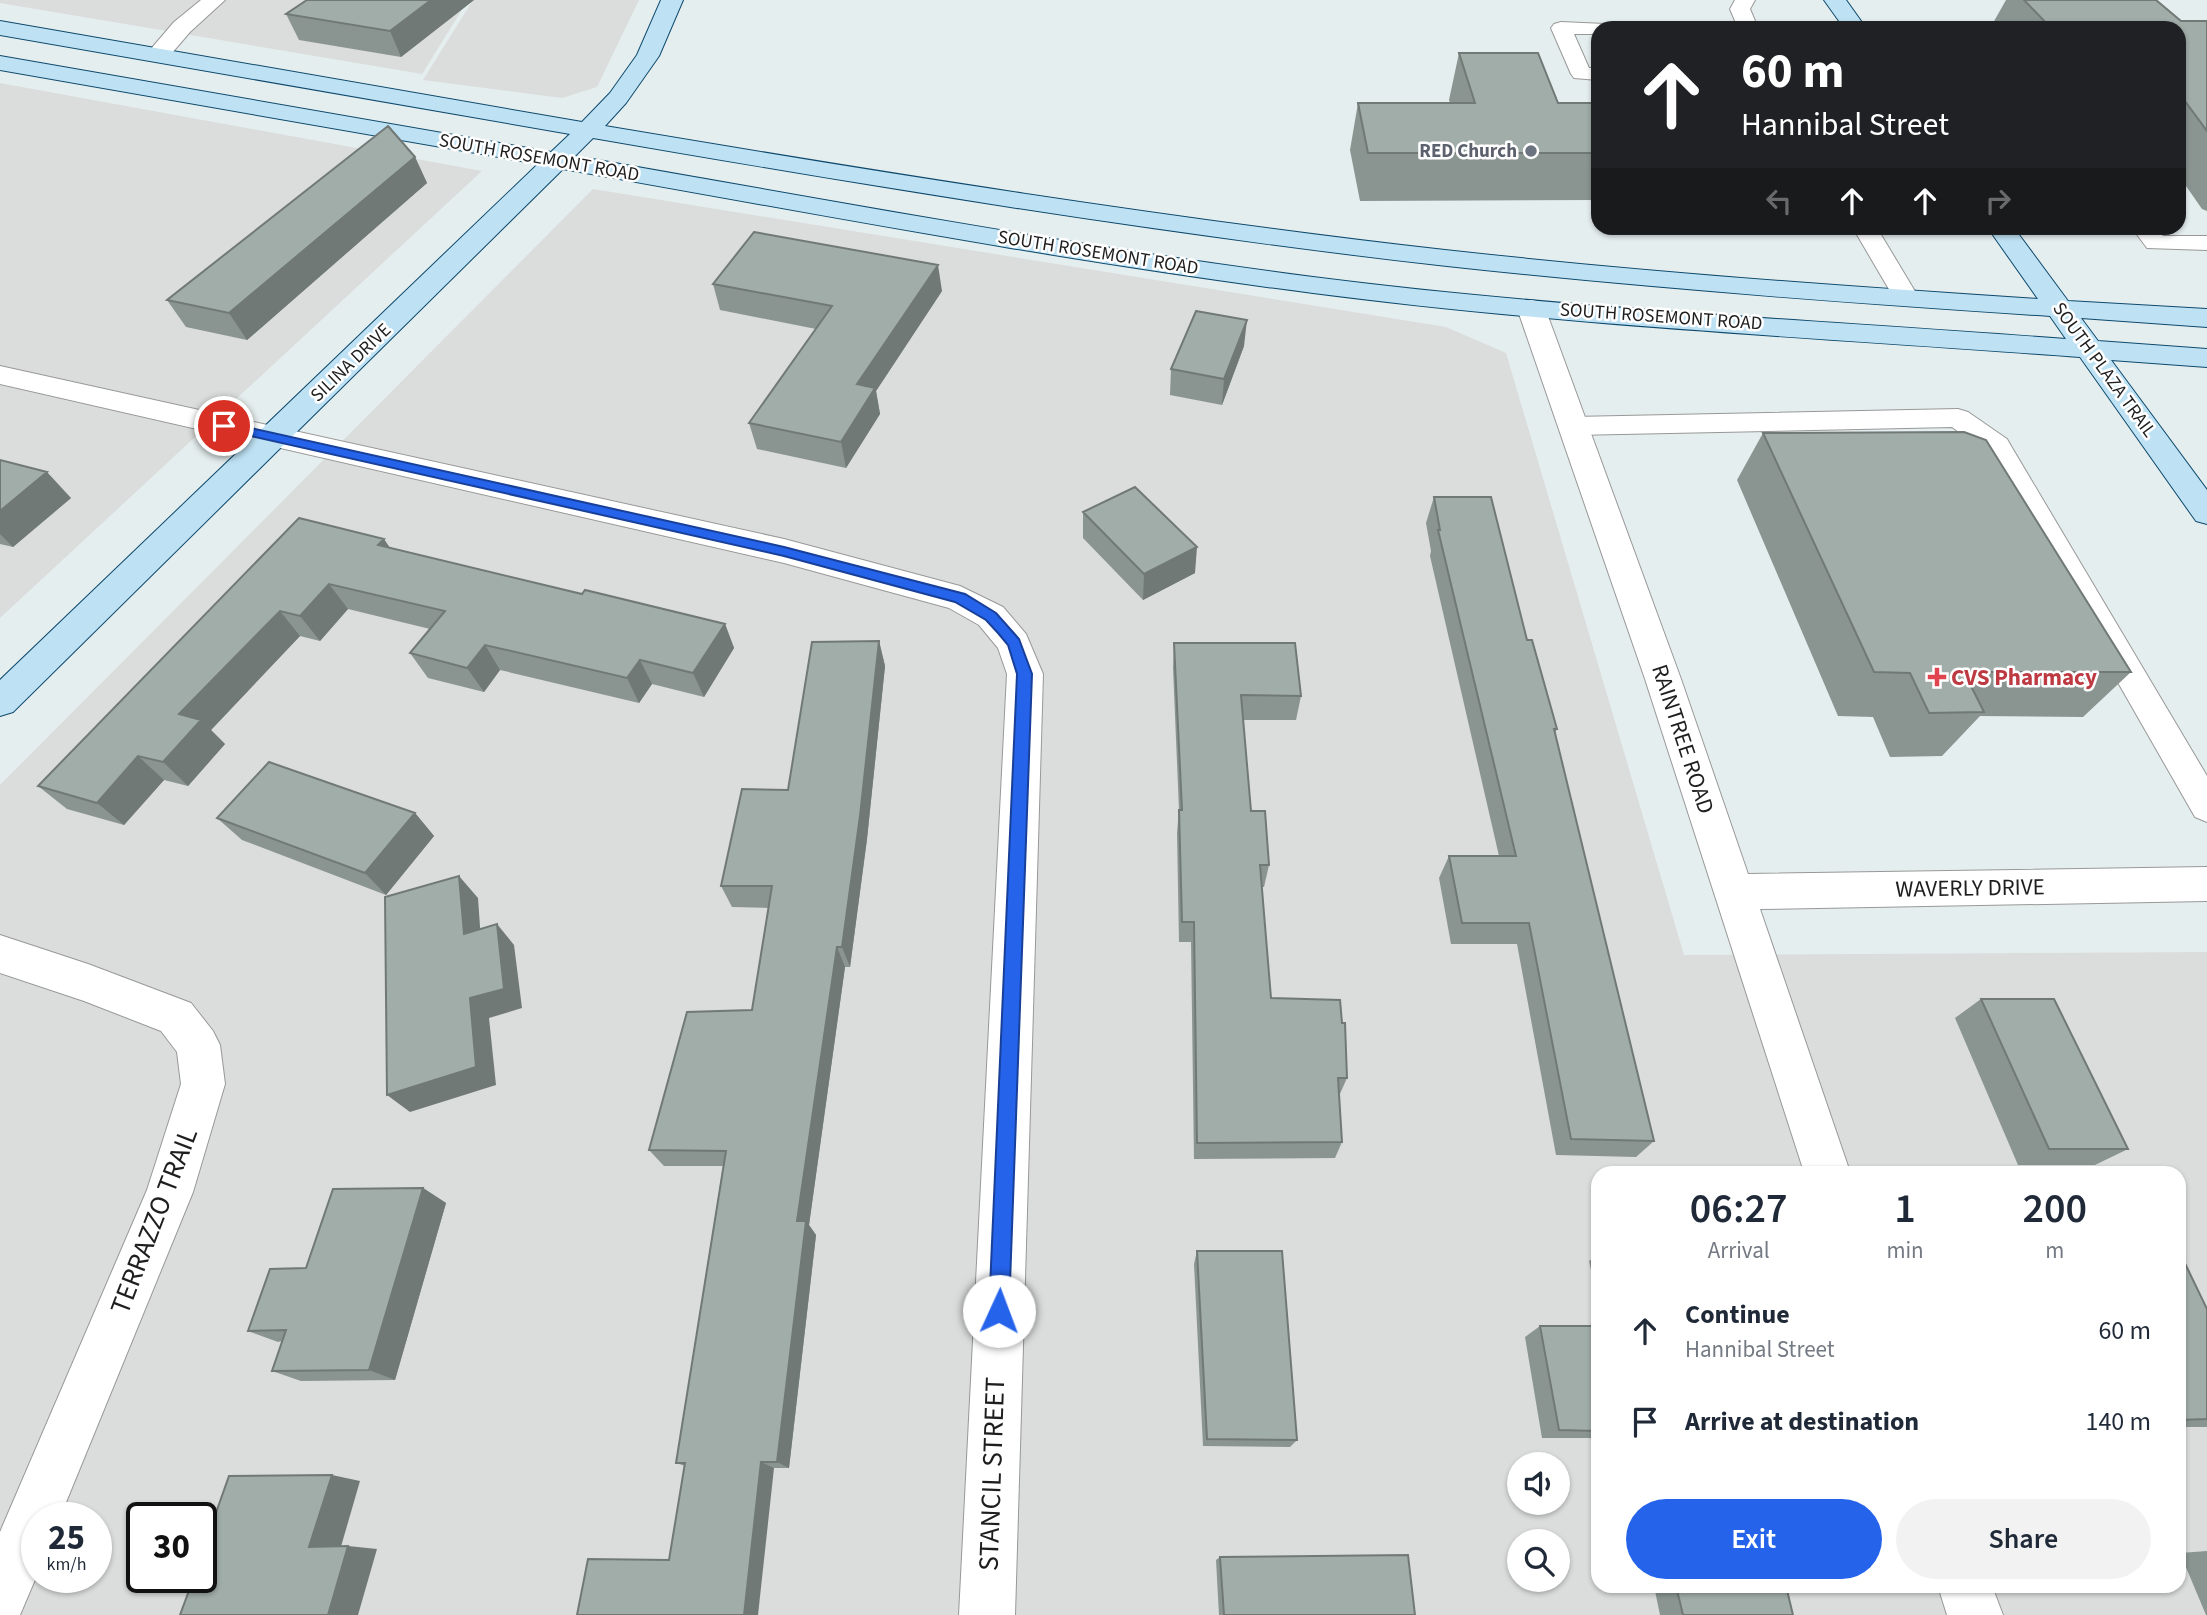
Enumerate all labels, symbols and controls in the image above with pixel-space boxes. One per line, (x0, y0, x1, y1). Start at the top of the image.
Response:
text: 60 m (1741, 37, 1845, 107)
icon: ahead (1626, 49, 1717, 140)
text: Hannibal Street (1741, 102, 1949, 148)
street label: SOUTH ROSEMONT ROAD (437, 127, 641, 189)
place label: RED Church (1419, 138, 1517, 165)
marker: RED Church (1523, 143, 1539, 159)
icon: left (1760, 182, 1798, 220)
icon: ahead (1833, 182, 1871, 220)
icon: ahead (1906, 182, 1944, 220)
icon: right (1979, 182, 2017, 220)
street label: SOUTH ROSEMONT ROAD (996, 224, 1200, 282)
street label: SOUTH ROSEMONT ROAD (1559, 296, 1763, 338)
street label: SOUTH PLAZA TRAIL (2046, 297, 2162, 443)
street label: SILINA DRIVE (305, 317, 397, 409)
pin (194, 396, 254, 456)
icon: arrive (205, 407, 243, 445)
street label: RAINTREE ROAD (1643, 660, 1723, 818)
place label: CVS Pharmacy (1951, 661, 2097, 694)
marker: CVS Pharmacy (1929, 669, 1945, 685)
street label: WAVERLY DRIVE (1895, 870, 2045, 906)
street label: TERRAZZO TRAIL (100, 1122, 208, 1320)
text: 06:27 (1690, 1179, 1788, 1239)
text: 1 (1894, 1179, 1916, 1239)
text: 200 (2023, 1179, 2087, 1239)
text: Arrival (1708, 1234, 1770, 1267)
text: min (1886, 1234, 1924, 1267)
text: m (2045, 1234, 2064, 1267)
position arrow (962, 1274, 1036, 1348)
text: Continue (1685, 1296, 1790, 1333)
icon: ahead (1626, 1312, 1664, 1350)
text: 60 m (2098, 1312, 2151, 1349)
text: Hannibal Street (1685, 1333, 1835, 1366)
street label: STANCIL STREET (969, 1376, 1015, 1572)
icon: arrive (1626, 1403, 1664, 1441)
text: Arrive at destination (1685, 1403, 1919, 1440)
text: 140 m (2085, 1403, 2151, 1440)
map controls (1507, 1452, 1570, 1592)
button: sound (1507, 1452, 1570, 1515)
button: Exit (1626, 1499, 1882, 1579)
button: Share (1896, 1499, 2151, 1579)
speed limit sign: 30 (126, 1502, 217, 1593)
text: 25 (48, 1513, 85, 1563)
button: search (1507, 1529, 1570, 1592)
text: km/h (47, 1552, 86, 1577)

